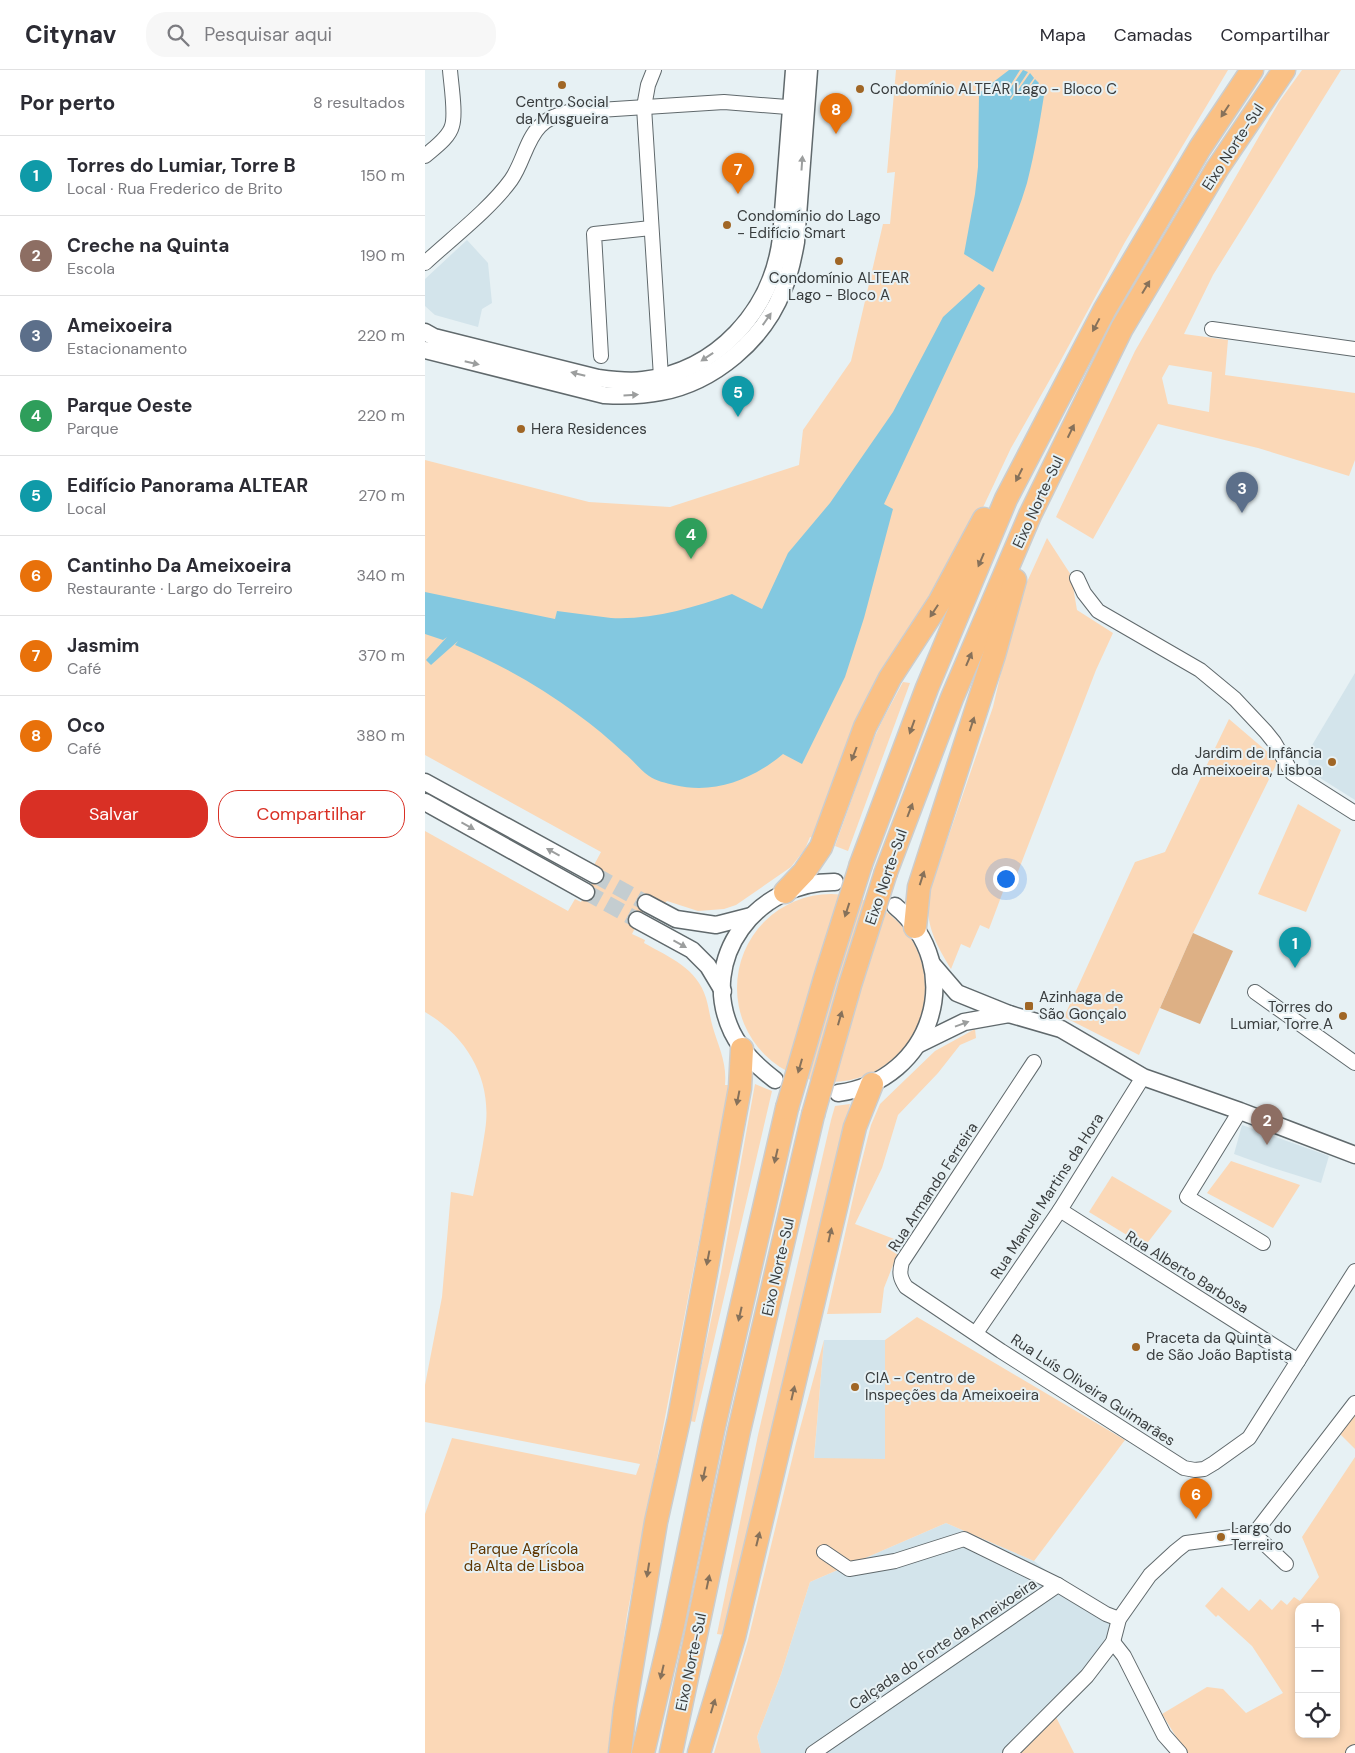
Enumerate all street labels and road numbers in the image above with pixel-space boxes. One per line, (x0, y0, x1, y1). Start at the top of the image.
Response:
street label: Eixo Norte-Sul (1197, 100, 1269, 194)
street label: Eixo Norte-Sul (1008, 453, 1068, 551)
street label: Eixo Norte-Sul (860, 827, 912, 927)
street label: Rua Manuel Martins da Hora (986, 1109, 1108, 1283)
street label: Rua Armando Ferreira (884, 1118, 982, 1256)
street label: Eixo Norte-Sul (757, 1216, 799, 1318)
street label: Rua Alberto Barbosa (1122, 1226, 1252, 1318)
street label: Rua Luís Oliveira Guimarães (1007, 1329, 1179, 1451)
street label: Calçada do Forte da Ameixoeira (845, 1574, 1041, 1714)
street label: Eixo Norte-Sul (671, 1611, 711, 1713)

